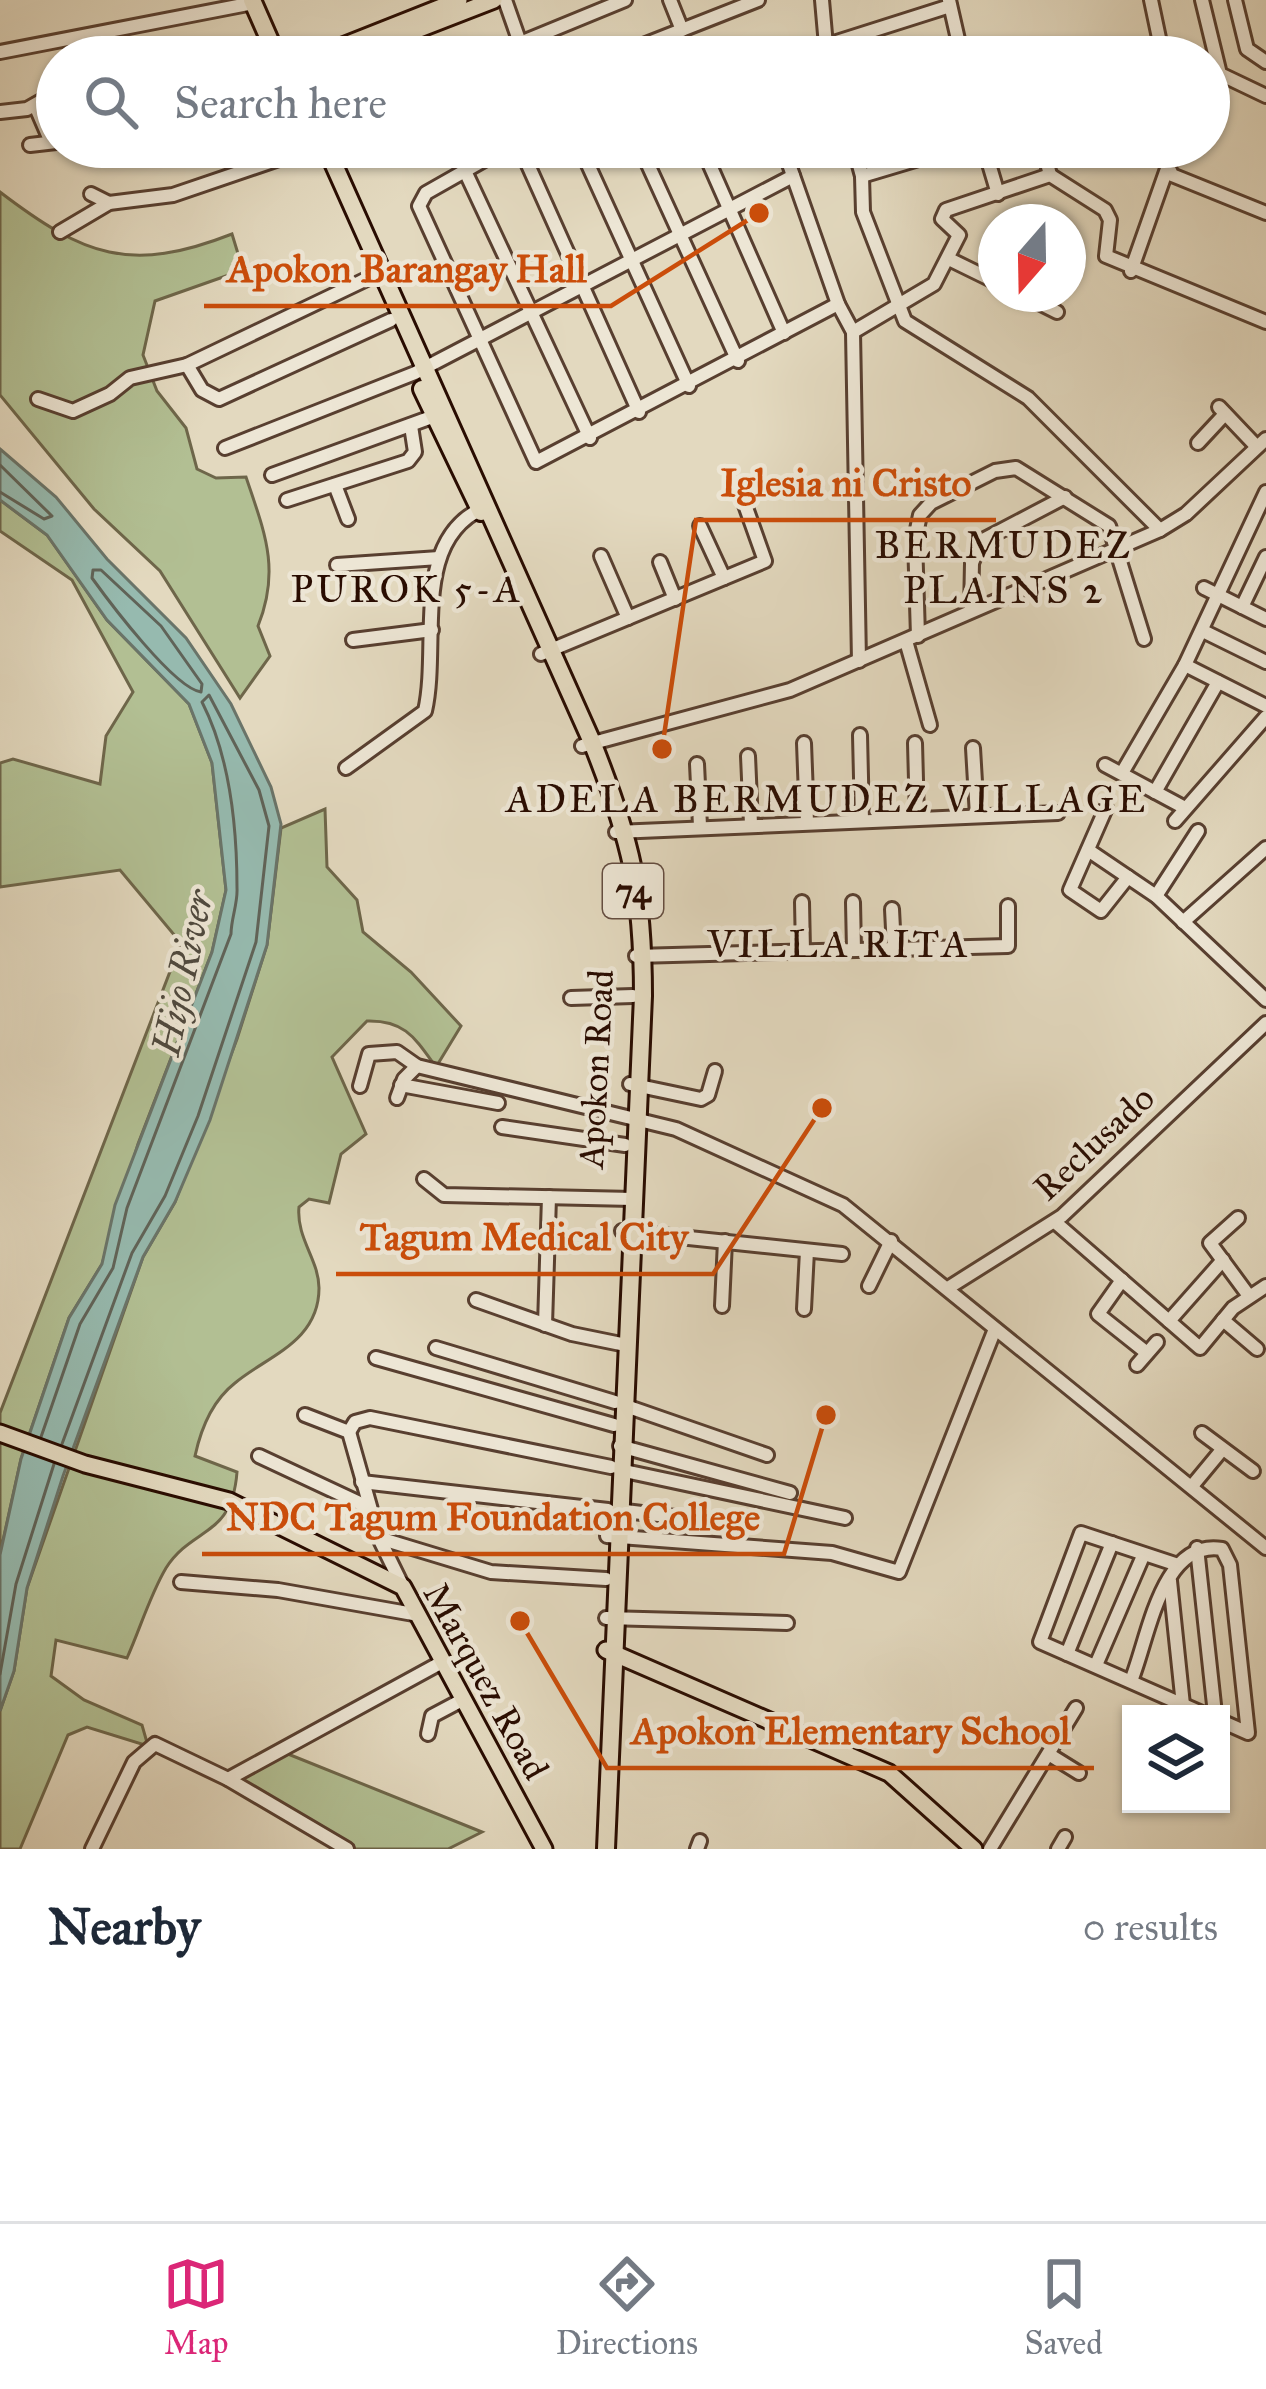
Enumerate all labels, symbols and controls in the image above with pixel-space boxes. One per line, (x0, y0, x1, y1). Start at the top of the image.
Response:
search box (36, 36, 1230, 168)
icon: search (78, 69, 144, 135)
text: Search here (174, 75, 387, 130)
north arrow (978, 204, 1086, 312)
callout: Apokon Barangay Hall (204, 231, 611, 306)
text: Apokon Barangay Hall (225, 245, 588, 293)
callout: Iglesia ni Cristo (696, 445, 996, 520)
text: Iglesia ni Cristo (720, 459, 972, 507)
district label: BERMUDEZ PLAINS 2 (875, 521, 1133, 614)
district label: PUROK 5-A (291, 565, 523, 613)
district label: ADELA BERMUDEZ VILLAGE (504, 775, 1148, 823)
road number: 74 (603, 864, 663, 918)
water label: Hijo River (142, 884, 224, 1061)
district label: VILLA RITA (706, 920, 971, 968)
street label: Apokon Road (569, 968, 623, 1172)
street label: Reclusado (1025, 1076, 1163, 1210)
callout: Tagum Medical City (336, 1199, 713, 1274)
text: Tagum Medical City (360, 1213, 690, 1261)
callout: NDC Tagum Foundation College (202, 1479, 784, 1554)
text: NDC Tagum Foundation College (226, 1493, 760, 1541)
street label: Marquez Road (414, 1575, 558, 1787)
callout: Apokon Elementary School (607, 1693, 1094, 1768)
map controls (1122, 1705, 1230, 1813)
button: layers (1122, 1705, 1230, 1813)
text: Apokon Elementary School (629, 1707, 1072, 1755)
text: Nearby (48, 1896, 200, 1958)
text: 0 results (1083, 1903, 1218, 1951)
tab: Map (163, 2251, 229, 2363)
tab: Directions (556, 2251, 698, 2363)
tab: Saved (1024, 2251, 1103, 2363)

